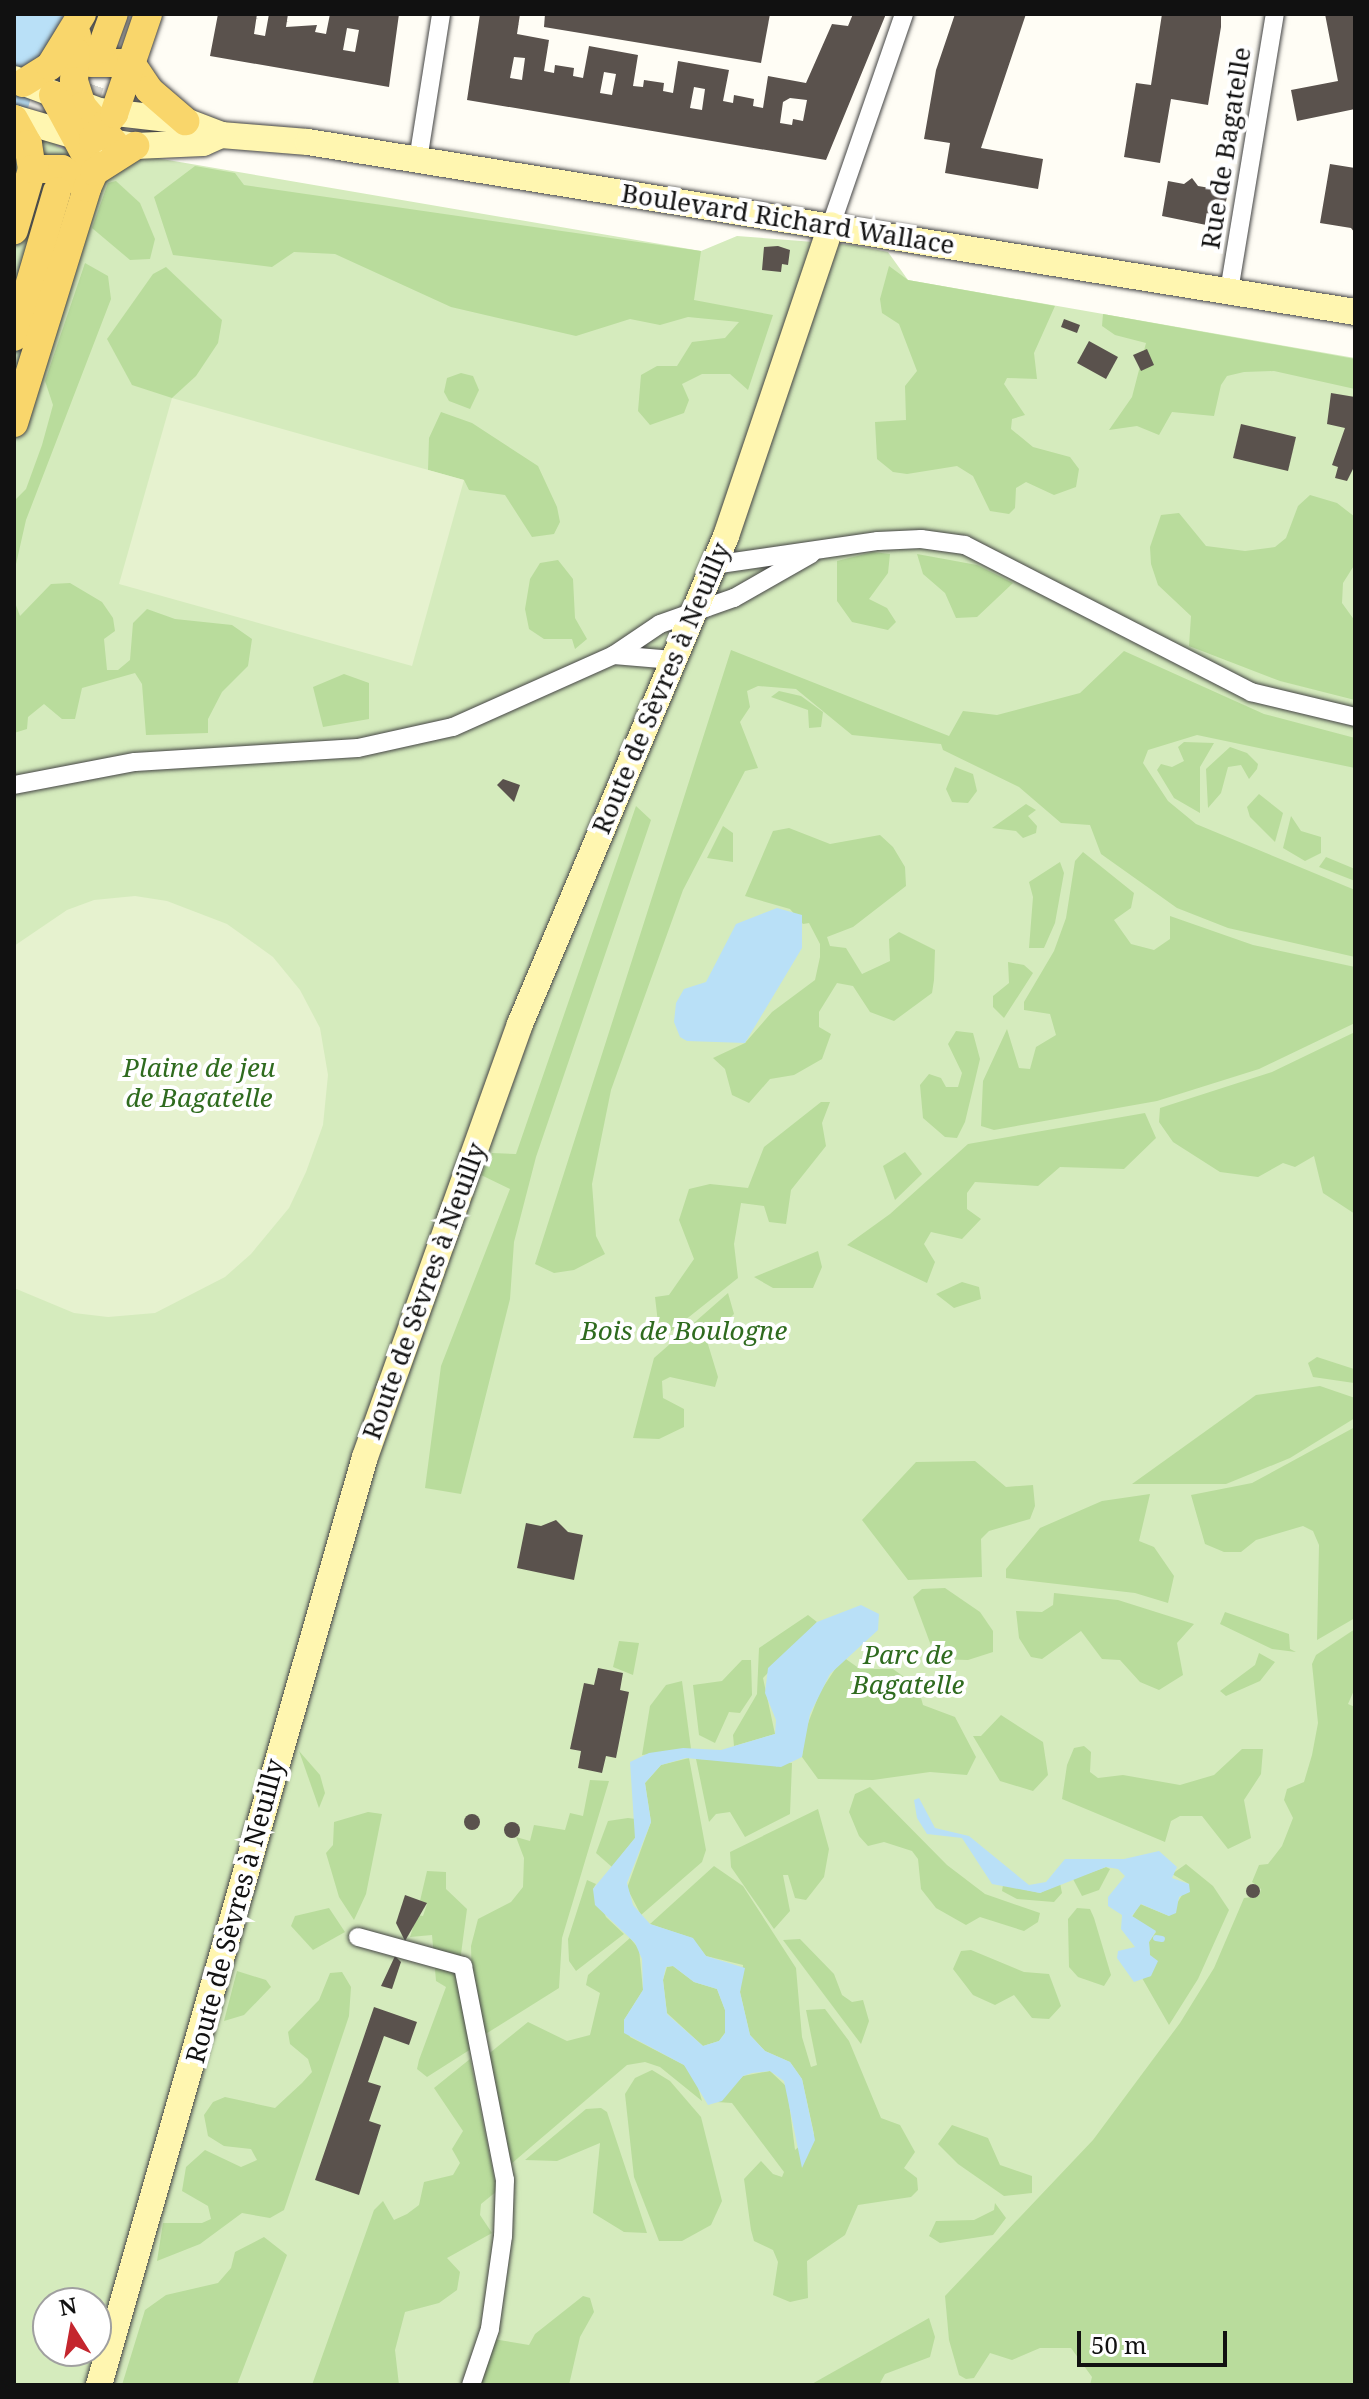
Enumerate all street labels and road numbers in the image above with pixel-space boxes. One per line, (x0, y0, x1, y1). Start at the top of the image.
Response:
street label: Rue de Bagatelle (1195, 45, 1257, 251)
street label: Boulevard Richard Wallace (619, 177, 957, 261)
street label: Route de Sèvres à Neuilly (585, 538, 737, 838)
street label: Route de Sèvres à Neuilly (356, 1138, 492, 1444)
street label: Route de Sèvres à Neuilly (179, 1756, 291, 2066)

